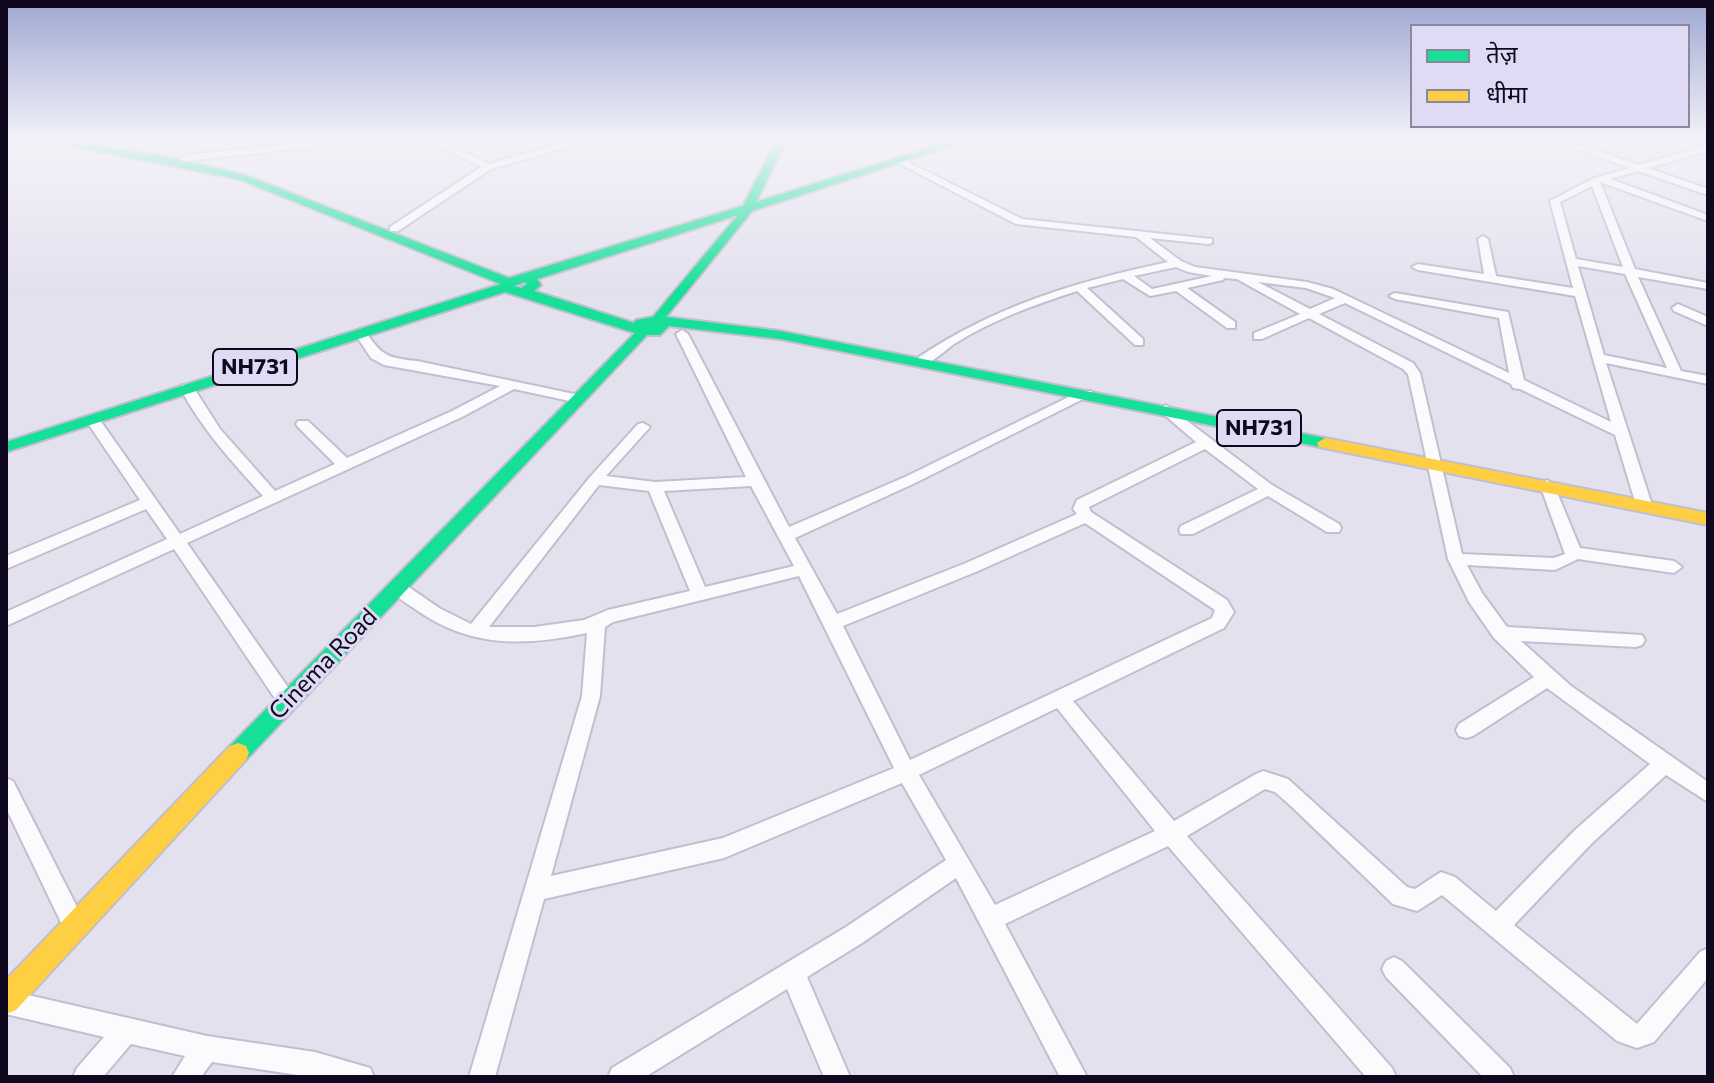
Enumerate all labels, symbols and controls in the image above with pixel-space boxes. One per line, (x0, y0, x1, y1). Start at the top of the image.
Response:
legend (1410, 24, 1690, 128)
text: तेज़ (1486, 39, 1518, 68)
text: धीमा (1486, 79, 1528, 108)
road number: NH731 (213, 349, 297, 385)
road number: NH731 (1217, 410, 1301, 446)
street label: Cinema Road (263, 603, 383, 725)

